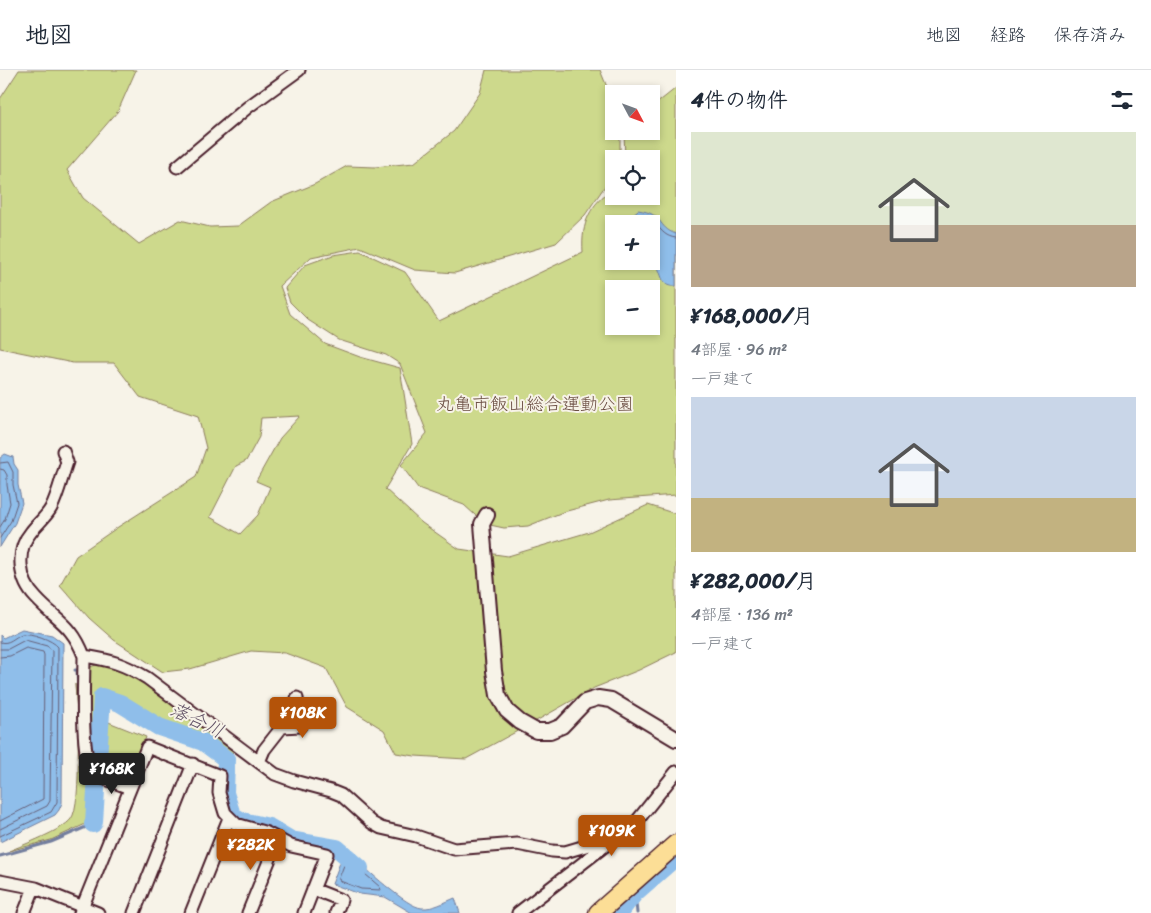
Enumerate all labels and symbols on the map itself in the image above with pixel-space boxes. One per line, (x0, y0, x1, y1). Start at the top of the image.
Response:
north arrow (605, 85, 660, 140)
park label: 丸亀市飯山総合運動公園 (436, 388, 634, 420)
water label: 落合川 (164, 693, 230, 747)
pin: ¥108K (268, 696, 338, 739)
pin: ¥168K (77, 752, 147, 795)
pin: ¥109K (577, 814, 647, 857)
pin: ¥282K (216, 828, 286, 871)

